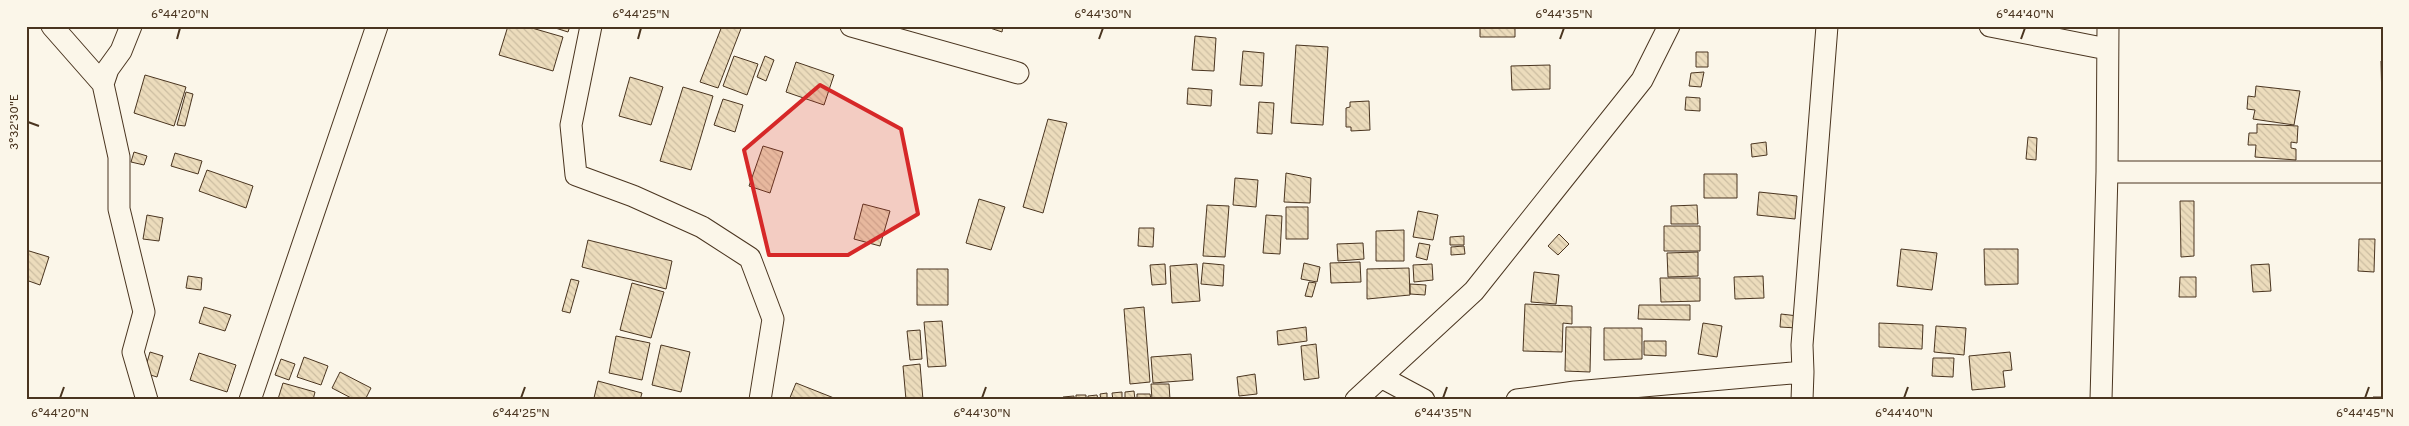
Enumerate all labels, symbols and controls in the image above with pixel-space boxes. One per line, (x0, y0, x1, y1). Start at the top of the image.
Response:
text: 6°44'20"N (151, 7, 209, 23)
text: 6°44'25"N (612, 7, 670, 23)
text: 6°44'30"N (1074, 7, 1132, 23)
text: 6°44'35"N (1535, 7, 1593, 23)
text: 6°44'40"N (1996, 7, 2054, 23)
text: 3°32'30"E (7, 94, 23, 150)
text: 6°44'20"N (31, 406, 89, 422)
text: 6°44'25"N (492, 406, 550, 422)
text: 6°44'30"N (953, 406, 1011, 422)
text: 6°44'35"N (1414, 406, 1472, 422)
text: 6°44'40"N (1875, 406, 1933, 422)
text: 6°44'45"N (2336, 406, 2394, 422)

